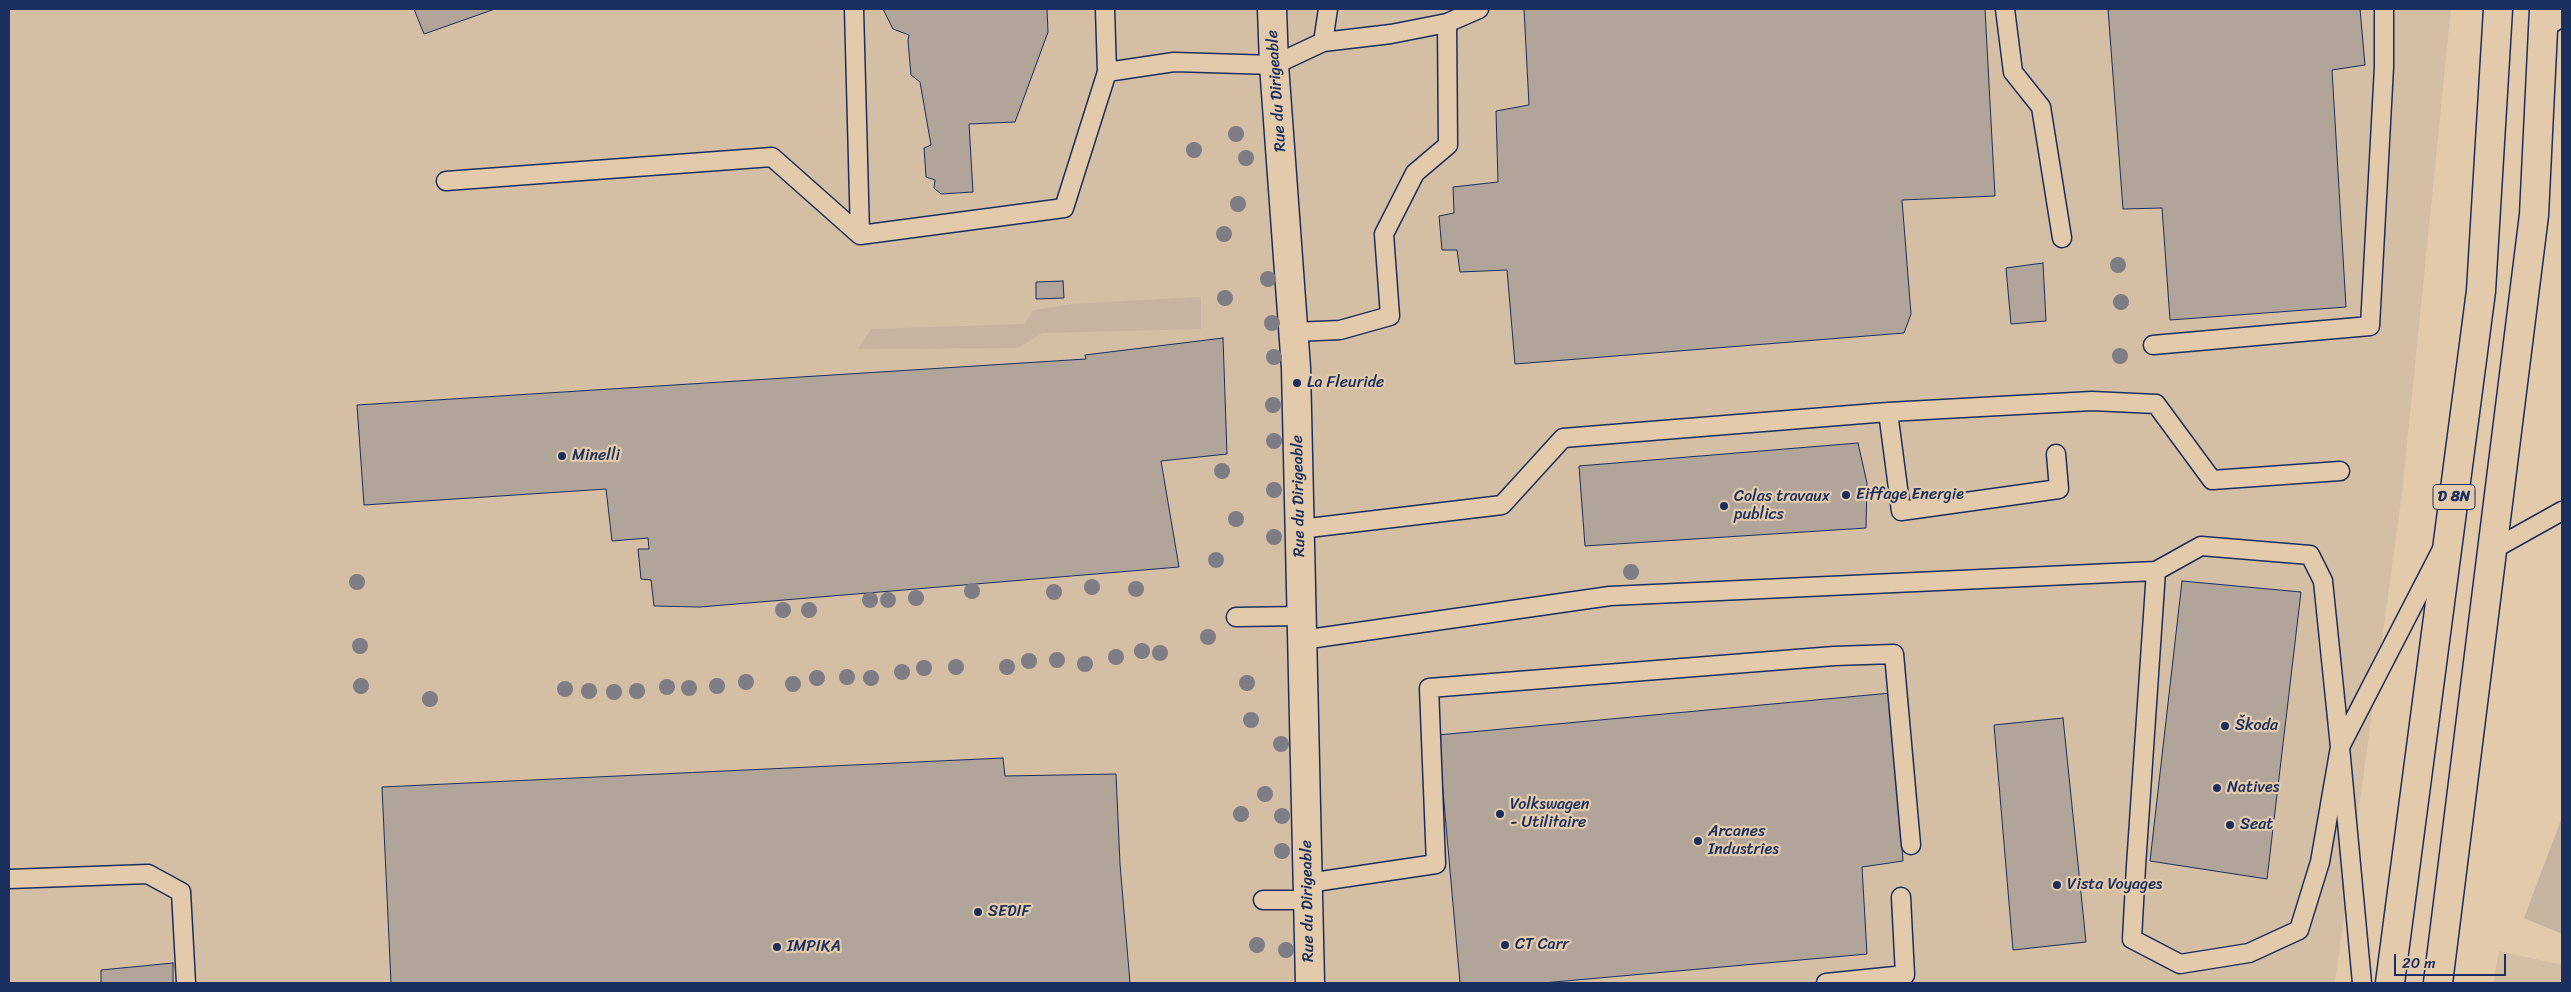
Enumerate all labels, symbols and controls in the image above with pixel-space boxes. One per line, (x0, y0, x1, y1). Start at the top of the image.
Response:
street label: Rue du Dirigeable (1263, 30, 1291, 152)
place label: La Fleuride (1307, 373, 1384, 393)
marker: La Fleuride (1291, 377, 1303, 389)
street label: Rue du Dirigeable (1288, 435, 1310, 557)
place label: Minelli (572, 446, 620, 466)
marker: Minelli (556, 450, 568, 462)
road number: D 8N (2433, 484, 2475, 510)
place label: Eiffage Energie (1856, 485, 1964, 505)
place label: Colas travaux publics (1734, 487, 1830, 525)
marker: Eiffage Energie (1840, 489, 1852, 501)
marker: Colas travaux publics (1718, 500, 1730, 512)
place label: Škoda (2235, 716, 2278, 736)
marker: Škoda (2219, 720, 2231, 732)
place label: Natives (2227, 778, 2279, 798)
marker: Natives (2211, 782, 2223, 794)
place label: Volkswagen - Utilitaire (1510, 795, 1589, 833)
marker: Volkswagen - Utilitaire (1494, 808, 1506, 820)
place label: Seat (2240, 815, 2273, 835)
marker: Seat (2224, 819, 2236, 831)
place label: Arcanes Industries (1708, 822, 1779, 860)
marker: Arcanes Industries (1692, 835, 1704, 847)
street label: Rue du Dirigeable (1297, 840, 1319, 962)
place label: Vista Voyages (2067, 875, 2162, 895)
marker: Vista Voyages (2051, 879, 2063, 891)
place label: SEDIF (988, 902, 1030, 922)
marker: SEDIF (972, 906, 984, 918)
place label: CT Carr (1515, 935, 1569, 955)
place label: IMPIKA (787, 937, 841, 957)
marker: CT Carr (1499, 939, 1511, 951)
marker: IMPIKA (771, 941, 783, 953)
scale bar (2396, 944, 2508, 976)
text: 20 m (2402, 950, 2436, 976)

